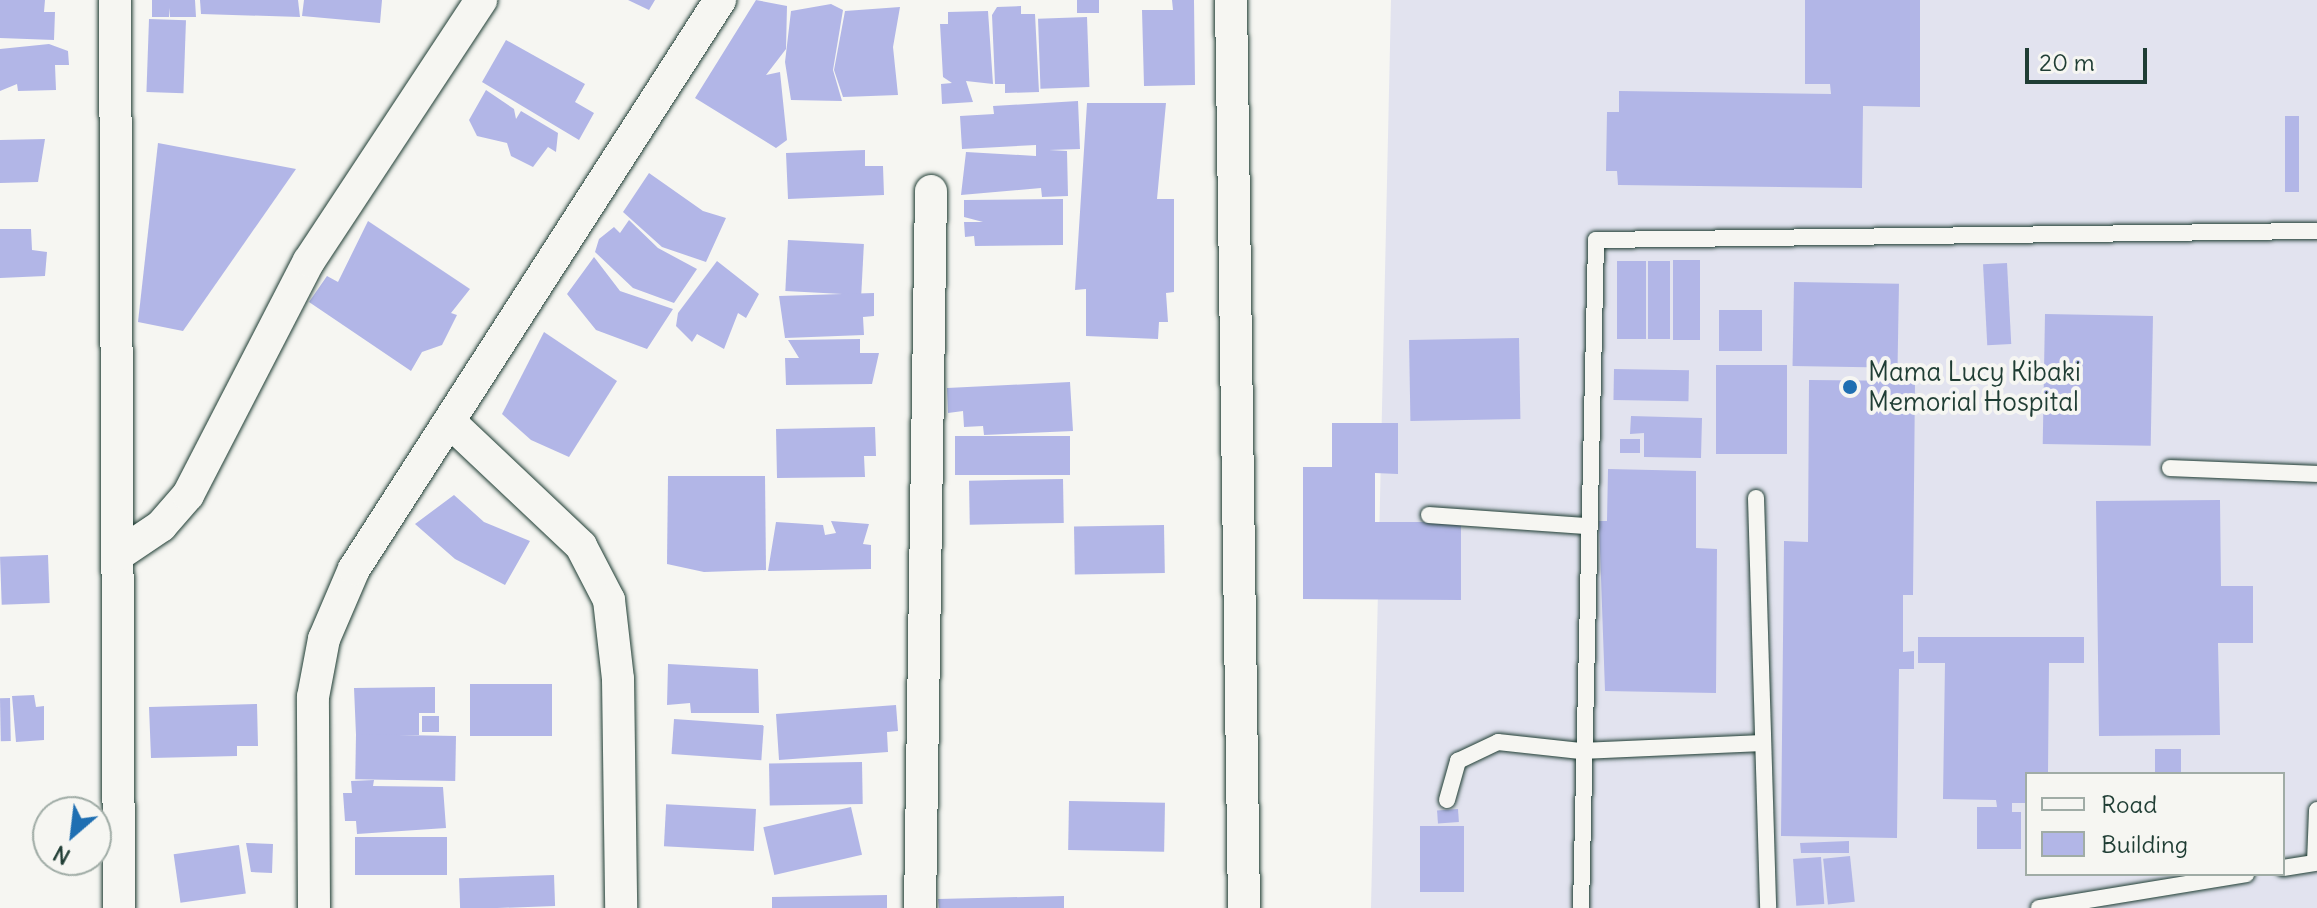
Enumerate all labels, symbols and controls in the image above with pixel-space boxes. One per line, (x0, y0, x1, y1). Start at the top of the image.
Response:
scale bar (2029, 32, 2151, 82)
text: 20 m (2039, 47, 2095, 77)
place label: Mama Lucy Kibaki Memorial Hospital (1868, 356, 2081, 418)
marker: Mama Lucy Kibaki Memorial Hospital (1839, 376, 1861, 398)
legend (2025, 772, 2285, 876)
text: Road (2101, 789, 2157, 819)
north arrow (32, 796, 112, 876)
text: Building (2101, 829, 2188, 859)
text: N (48, 839, 75, 871)

